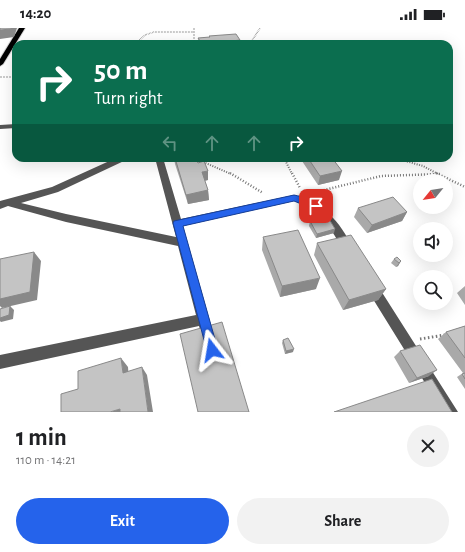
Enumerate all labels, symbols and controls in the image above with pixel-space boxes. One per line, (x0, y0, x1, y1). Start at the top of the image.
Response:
text: 14:20 (20, 6, 51, 21)
icon: right (28, 56, 80, 108)
text: 50 m (94, 57, 148, 85)
text: Turn right (94, 90, 163, 108)
icon: left (159, 132, 181, 154)
icon: ahead (201, 132, 223, 154)
icon: ahead (243, 132, 265, 154)
icon: right (285, 132, 307, 154)
north arrow (413, 174, 453, 214)
map controls (413, 174, 453, 310)
pin (299, 189, 333, 223)
icon: arrive (305, 195, 327, 217)
button: sound (413, 222, 453, 262)
button: search (413, 270, 453, 310)
position arrow (191, 329, 233, 371)
button: close (407, 425, 449, 467)
text: 1 min (16, 426, 67, 450)
text: 110 m · 14:21 (16, 454, 76, 467)
button: Exit (16, 498, 229, 544)
button: Share (237, 498, 449, 544)

